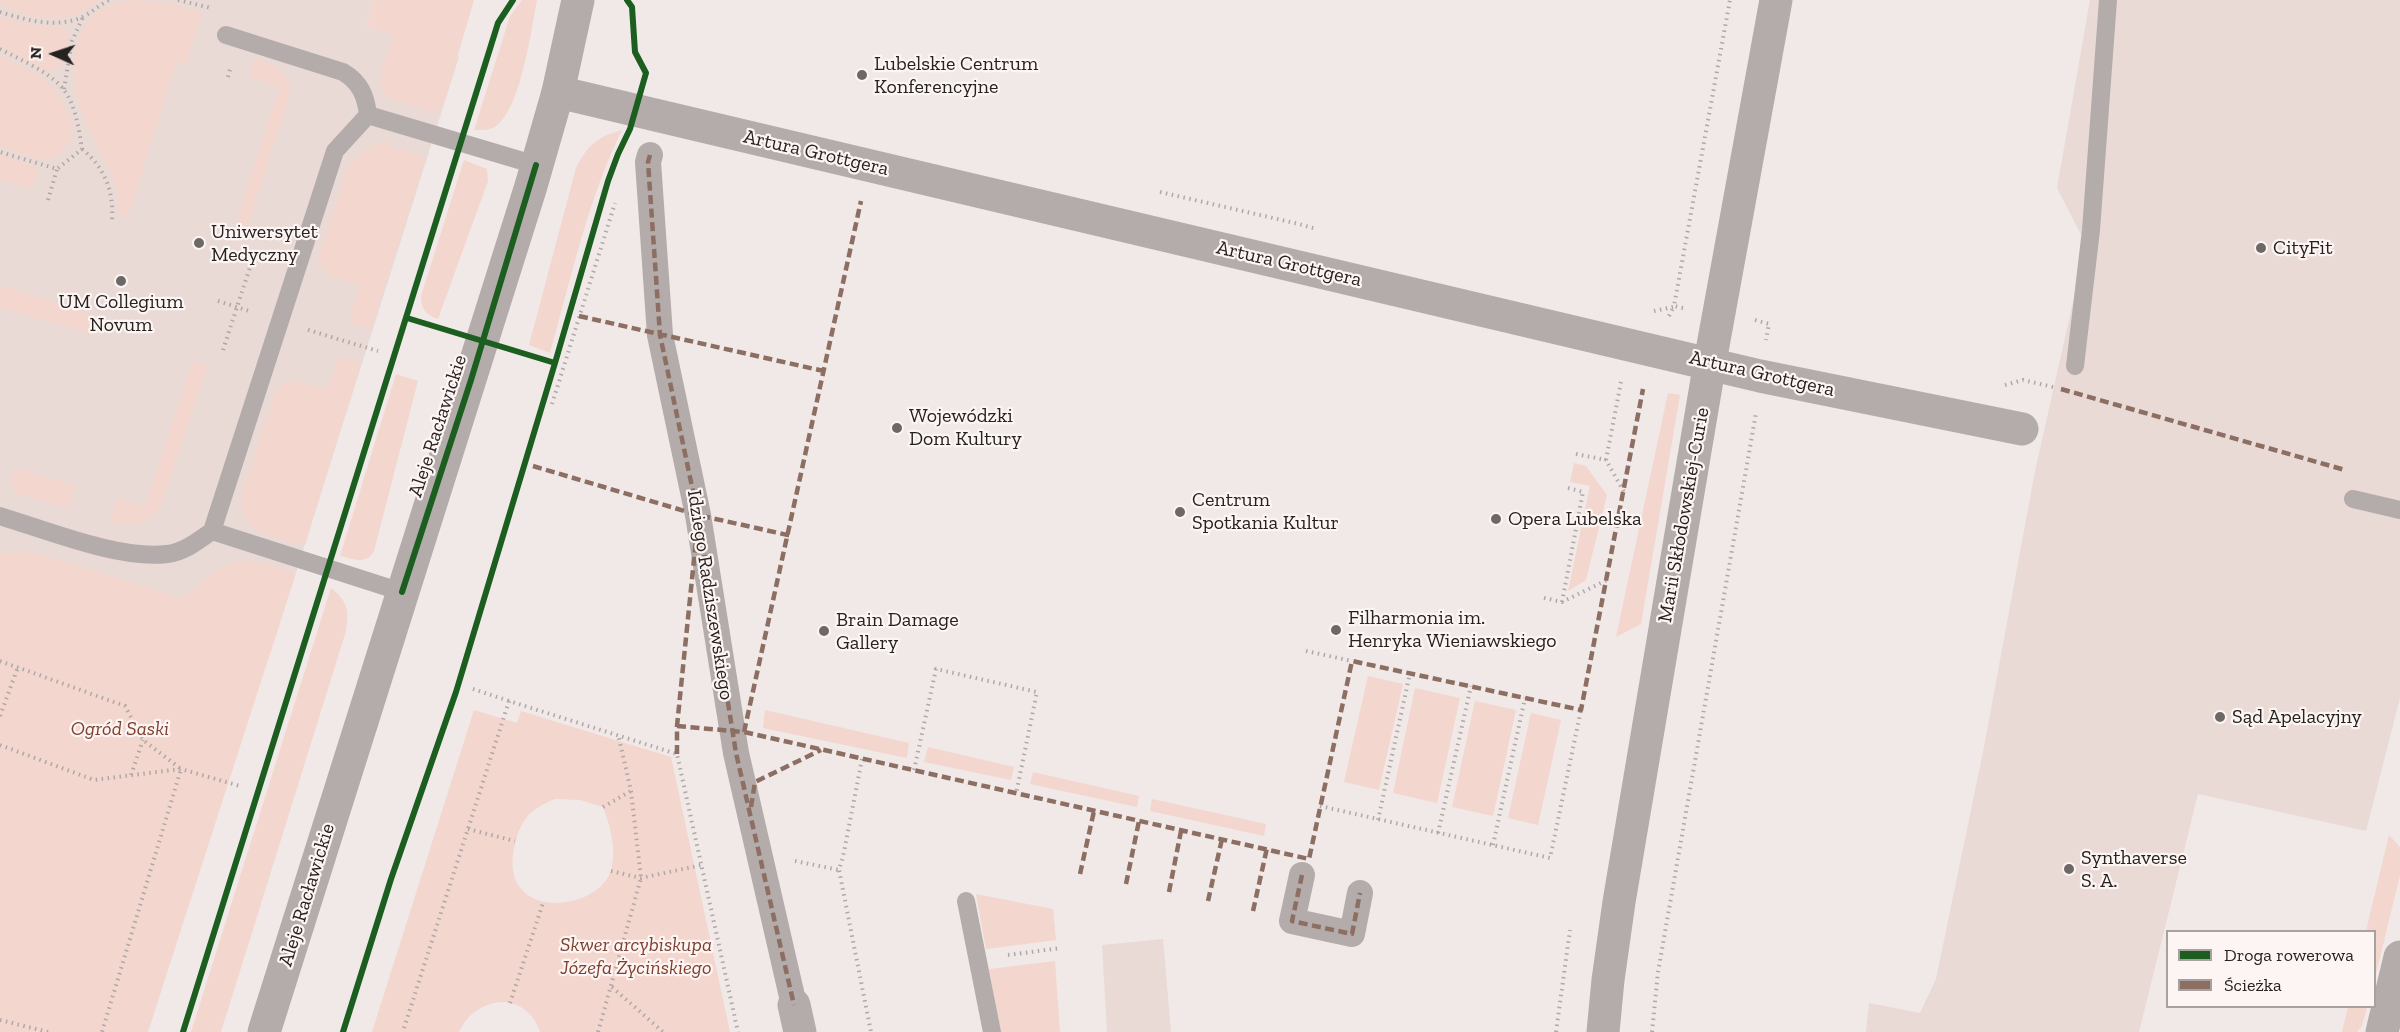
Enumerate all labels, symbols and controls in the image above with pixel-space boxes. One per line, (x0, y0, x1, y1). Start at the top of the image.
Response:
north arrow (24, 24, 84, 84)
text: N (26, 46, 45, 60)
place label: Lubelskie Centrum Konferencyjne (874, 52, 1038, 99)
marker: Lubelskie Centrum Konferencyjne (855, 68, 869, 82)
street label: Artura Grottgera (741, 125, 891, 181)
place label: Uniwersytet Medyczny (211, 220, 318, 267)
marker: Uniwersytet Medyczny (192, 236, 206, 250)
street label: Artura Grottgera (1214, 236, 1364, 292)
place label: CityFit (2273, 236, 2333, 260)
marker: CityFit (2254, 241, 2268, 255)
marker: UM Collegium Novum (114, 274, 128, 288)
place label: UM Collegium Novum (59, 290, 183, 337)
street label: Artura Grottgera (1687, 346, 1837, 402)
street label: Aleje Racławickie (404, 352, 472, 500)
place label: Wojewódzki Dom Kultury (909, 404, 1022, 451)
street label: Marii Skłodowskiej-Curie (1653, 406, 1715, 624)
marker: Wojewódzki Dom Kultury (890, 421, 904, 435)
street label: Idziego Radziszewskiego (682, 488, 738, 702)
place label: Centrum Spotkania Kultur (1192, 488, 1339, 535)
marker: Centrum Spotkania Kultur (1173, 505, 1187, 519)
place label: Opera Lubelska (1508, 507, 1642, 531)
marker: Opera Lubelska (1489, 512, 1503, 526)
place label: Filharmonia im. Henryka Wieniawskiego (1348, 606, 1557, 653)
place label: Brain Damage Gallery (836, 608, 959, 655)
marker: Filharmonia im. Henryka Wieniawskiego (1329, 623, 1343, 637)
marker: Brain Damage Gallery (817, 624, 831, 638)
place label: Sąd Apelacyjny (2232, 705, 2362, 729)
marker: Sąd Apelacyjny (2213, 710, 2227, 724)
park label: Ogród Saski (71, 717, 169, 741)
street label: Aleje Racławickie (274, 821, 340, 969)
place label: Synthaverse S. A. (2081, 846, 2187, 893)
marker: Synthaverse S. A. (2062, 862, 2076, 876)
legend (2166, 930, 2376, 1008)
park label: Skwer arcybiskupa Józefa Życińskiego (560, 933, 712, 980)
text: Droga rowerowa (2224, 944, 2354, 966)
text: Ścieżka (2224, 974, 2282, 996)

